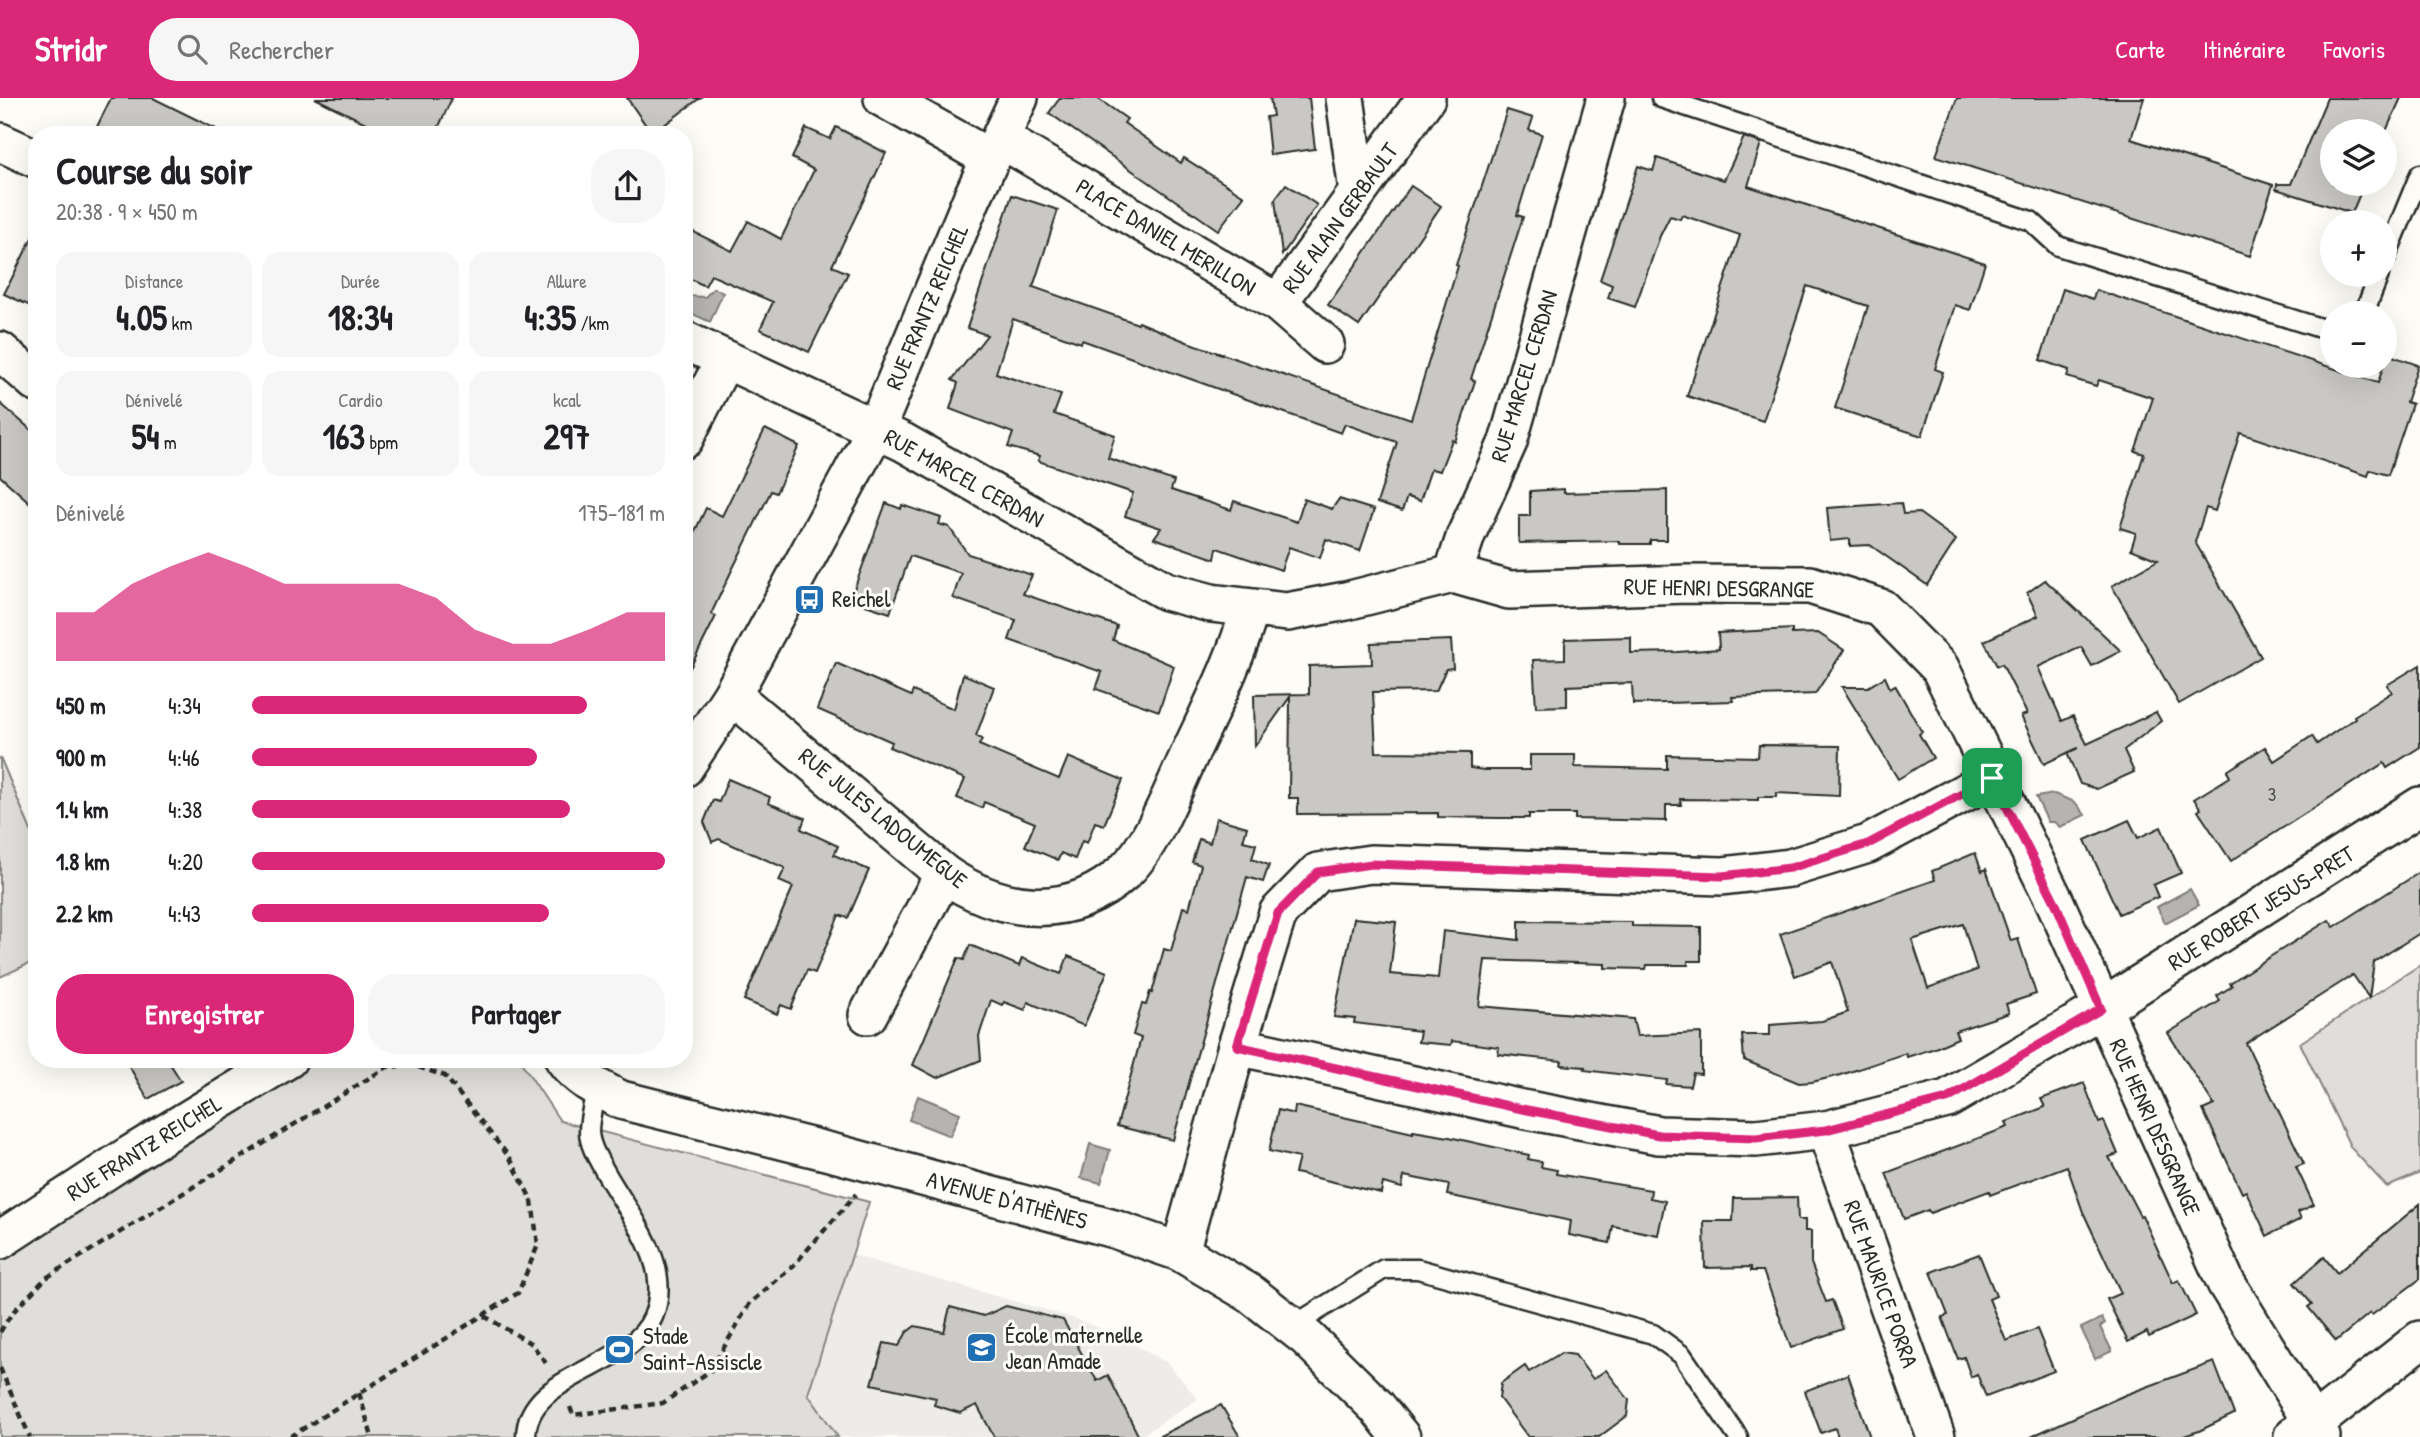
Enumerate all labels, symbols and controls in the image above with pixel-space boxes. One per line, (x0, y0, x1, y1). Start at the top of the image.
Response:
search box (149, 18, 639, 81)
text: Stridr (35, 27, 107, 71)
icon: search (173, 30, 211, 68)
text: Rechercher (229, 32, 334, 67)
text: Carte (2115, 33, 2165, 65)
text: Itinéraire (2203, 33, 2285, 65)
text: Favoris (2323, 33, 2385, 65)
map controls (2320, 119, 2397, 378)
button: layers (2320, 119, 2397, 196)
street label: RUE ALAIN GERBAULT (1274, 136, 1405, 299)
text: Course du soir (56, 144, 252, 196)
button: share (591, 149, 665, 223)
street label: PLACE DANIEL MERILLON (1071, 171, 1262, 303)
text: 20:38 · 9 × 450 m (56, 196, 198, 227)
button: + (2320, 210, 2397, 287)
street label: RUE FRANTZ REICHEL (878, 219, 975, 394)
text: Distance (125, 268, 183, 294)
text: Durée (341, 268, 380, 294)
text: Allure (547, 268, 587, 294)
street label: RUE MARCEL CERDAN (1483, 286, 1564, 466)
text: 4.05 (116, 294, 167, 341)
text: 18:34 (328, 294, 393, 341)
text: 4:35 (524, 294, 576, 341)
button: − (2320, 301, 2397, 378)
text: km (167, 310, 192, 336)
text: /km (576, 310, 609, 336)
text: Dénivelé (126, 387, 183, 413)
text: Cardio (338, 387, 383, 413)
text: kcal (553, 387, 581, 413)
text: 54 (132, 413, 159, 460)
text: 163 (323, 413, 365, 460)
text: 297 (544, 413, 590, 460)
street label: RUE MARCEL CERDAN (879, 421, 1050, 534)
text: m (159, 429, 177, 455)
text: bpm (365, 429, 398, 455)
text: Dénivelé (56, 497, 125, 528)
text: 175–181 m (578, 497, 665, 528)
street label: RUE HENRI DESGRANGE (1623, 570, 1815, 605)
bus stop icon: Reichel (792, 582, 826, 616)
place label: Reichel (832, 583, 891, 614)
text: 450 m (56, 690, 106, 721)
text: 4:34 (168, 690, 201, 721)
street label: RUE JULES LADOUMEGUE (793, 740, 974, 895)
text: 900 m (56, 742, 106, 773)
text: 4:46 (168, 742, 200, 773)
pin (1962, 748, 2022, 808)
icon: arrive (1973, 759, 2011, 797)
house number: 3 (2268, 781, 2276, 807)
text: 1.4 km (56, 794, 108, 825)
text: 4:38 (168, 794, 202, 825)
street label: RUE ROBERT JESUS-PRET (2162, 838, 2360, 977)
text: 1.8 km (56, 846, 110, 877)
text: 4:20 (168, 846, 203, 877)
text: 2.2 km (56, 898, 113, 929)
text: 4:43 (168, 898, 201, 929)
button: Enregistrer (56, 974, 354, 1054)
button: Partager (368, 974, 665, 1054)
street label: RUE HENRI DESGRANGE (2103, 1033, 2208, 1220)
street label: RUE FRANTZ REICHEL (61, 1088, 227, 1208)
street label: AVENUE D'ATHÈNES (923, 1163, 1091, 1236)
street label: RUE MAURICE PORRA (1837, 1196, 1926, 1372)
place label: École maternelle Jean Amade (1005, 1319, 1143, 1376)
place label: Stade Saint-Assiscle (643, 1320, 762, 1377)
school or university icon: École maternelle Jean Amade (965, 1331, 999, 1365)
sports icon: Stade Saint-Assiscle (603, 1332, 637, 1366)

